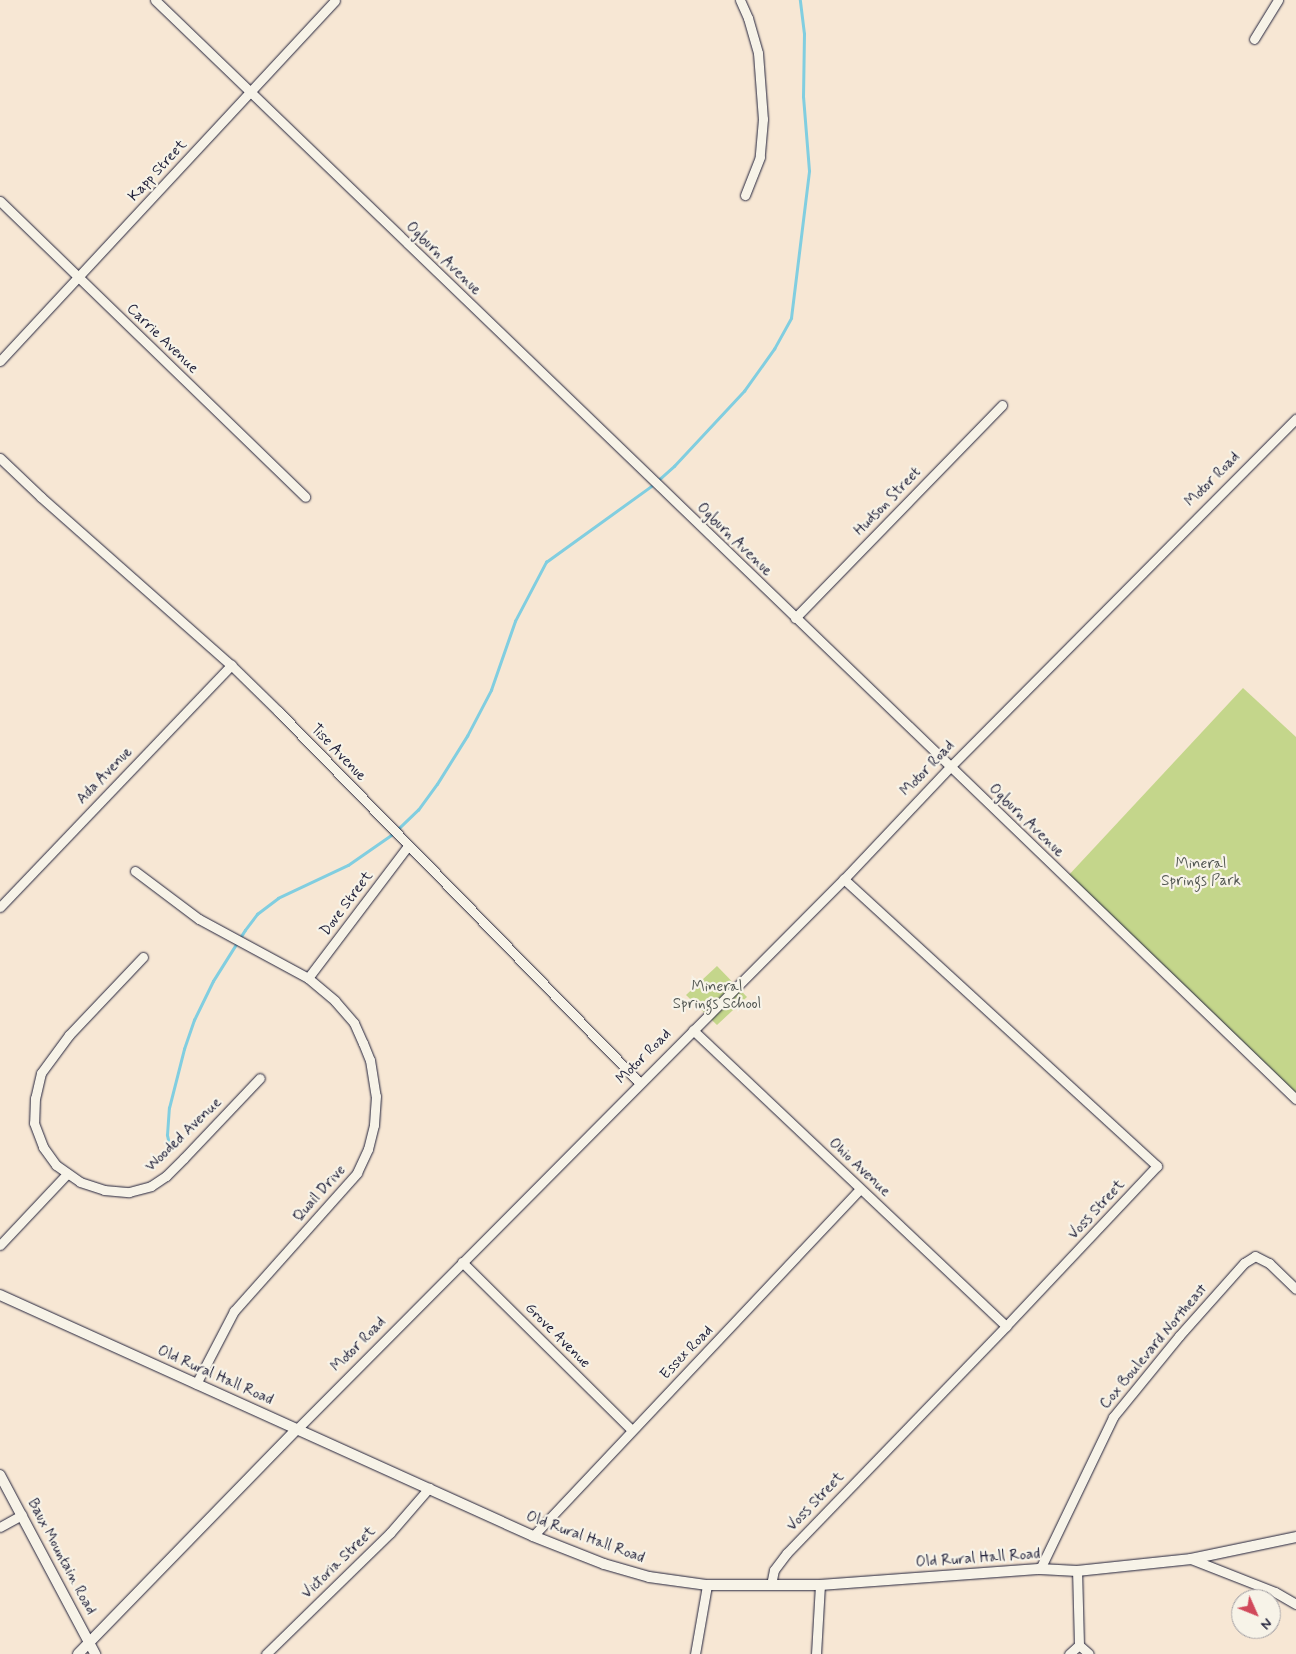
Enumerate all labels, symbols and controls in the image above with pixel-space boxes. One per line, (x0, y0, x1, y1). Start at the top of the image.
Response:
street label: Kapp Street (125, 136, 191, 206)
street label: Ogburn Avenue (402, 219, 484, 299)
street label: Carrie Avenue (122, 300, 202, 378)
street label: Motor Road (1182, 449, 1244, 511)
street label: Hudson Street (850, 463, 926, 541)
street label: Ogburn Avenue (693, 500, 775, 580)
street label: Tise Avenue (306, 720, 370, 786)
street label: Motor Road (897, 737, 959, 801)
street label: Ada Avenue (72, 743, 138, 809)
street label: Ogburn Avenue (985, 781, 1067, 861)
park label: Mineral Springs Park (1161, 855, 1241, 890)
street label: Dove Street (317, 868, 377, 940)
park label: Mineral Springs School (673, 978, 761, 1013)
street label: Motor Road (613, 1026, 675, 1088)
street label: Wooded Avenue (142, 1094, 226, 1176)
street label: Ohio Avenue (824, 1135, 894, 1201)
street label: Quail Drive (290, 1162, 350, 1226)
street label: Voss Street (1065, 1176, 1129, 1244)
street label: Cox Boulevard Northeast (1098, 1283, 1210, 1411)
street label: Grove Avenue (520, 1299, 594, 1373)
street label: Motor Road (328, 1314, 390, 1376)
street label: Essex Road (657, 1322, 717, 1384)
street label: Old Rural Hall Road (157, 1343, 273, 1409)
street label: Voss Street (783, 1469, 849, 1535)
street label: Baux Mountain Road (23, 1496, 99, 1618)
street label: Old Rural Hall Road (526, 1509, 644, 1567)
street label: Victoria Street (298, 1523, 380, 1603)
street label: Old Rural Hall Road (918, 1546, 1038, 1572)
north arrow (1231, 1589, 1281, 1639)
text: N (1256, 1614, 1276, 1633)

